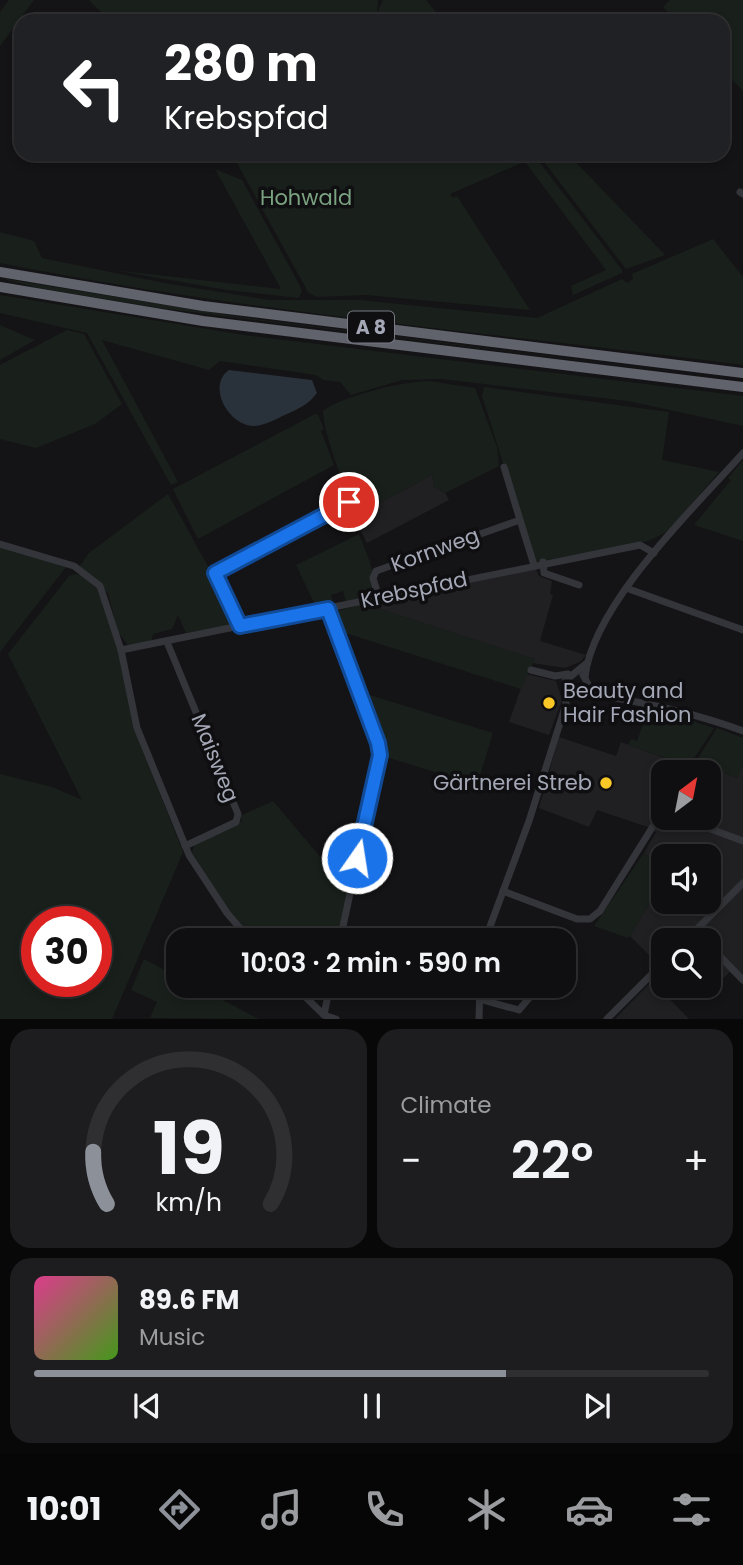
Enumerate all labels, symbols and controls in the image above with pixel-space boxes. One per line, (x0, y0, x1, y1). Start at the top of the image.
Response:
text: 280 m (164, 30, 318, 98)
icon: left (49, 42, 140, 133)
text: Krebspfad (164, 95, 329, 140)
park label: Hohwald (260, 183, 352, 212)
road number: A 8 (348, 312, 394, 342)
pin (319, 472, 379, 532)
icon: arrive (330, 483, 368, 521)
street label: Kornweg (387, 520, 483, 579)
street label: Krebspfad (358, 564, 470, 615)
place label: Beauty and Hair Fashion (563, 676, 692, 729)
marker: Beauty and Hair Fashion (541, 695, 557, 711)
street label: Maisweg (185, 709, 246, 806)
north arrow (651, 760, 721, 830)
map controls (651, 760, 721, 998)
place label: Gärtnerei Streb (433, 768, 592, 797)
marker: Gärtnerei Streb (598, 775, 614, 791)
position arrow (320, 821, 394, 895)
button: sound (651, 844, 721, 914)
speed limit sign: 30 (21, 906, 112, 997)
button: search (651, 928, 721, 998)
text: 10:03 · 2 min · 590 m (241, 945, 501, 981)
text: Climate (401, 1089, 491, 1121)
text: 19 (152, 1099, 224, 1200)
text: 22° (511, 1124, 594, 1197)
text: − (401, 1134, 421, 1187)
text: + (683, 1134, 709, 1187)
text: km/h (155, 1185, 222, 1220)
text: 89.6 FM (139, 1282, 239, 1318)
text: Music (139, 1321, 205, 1353)
icon: previous (128, 1387, 166, 1425)
icon: pause (353, 1387, 391, 1425)
icon: next (578, 1387, 616, 1425)
icon: directions (155, 1485, 204, 1534)
icon: music (257, 1485, 306, 1534)
icon: phone (360, 1485, 409, 1534)
icon: climate (462, 1485, 511, 1534)
icon: car (565, 1485, 614, 1534)
icon: filters (667, 1485, 716, 1534)
text: 10:01 (27, 1486, 102, 1531)

